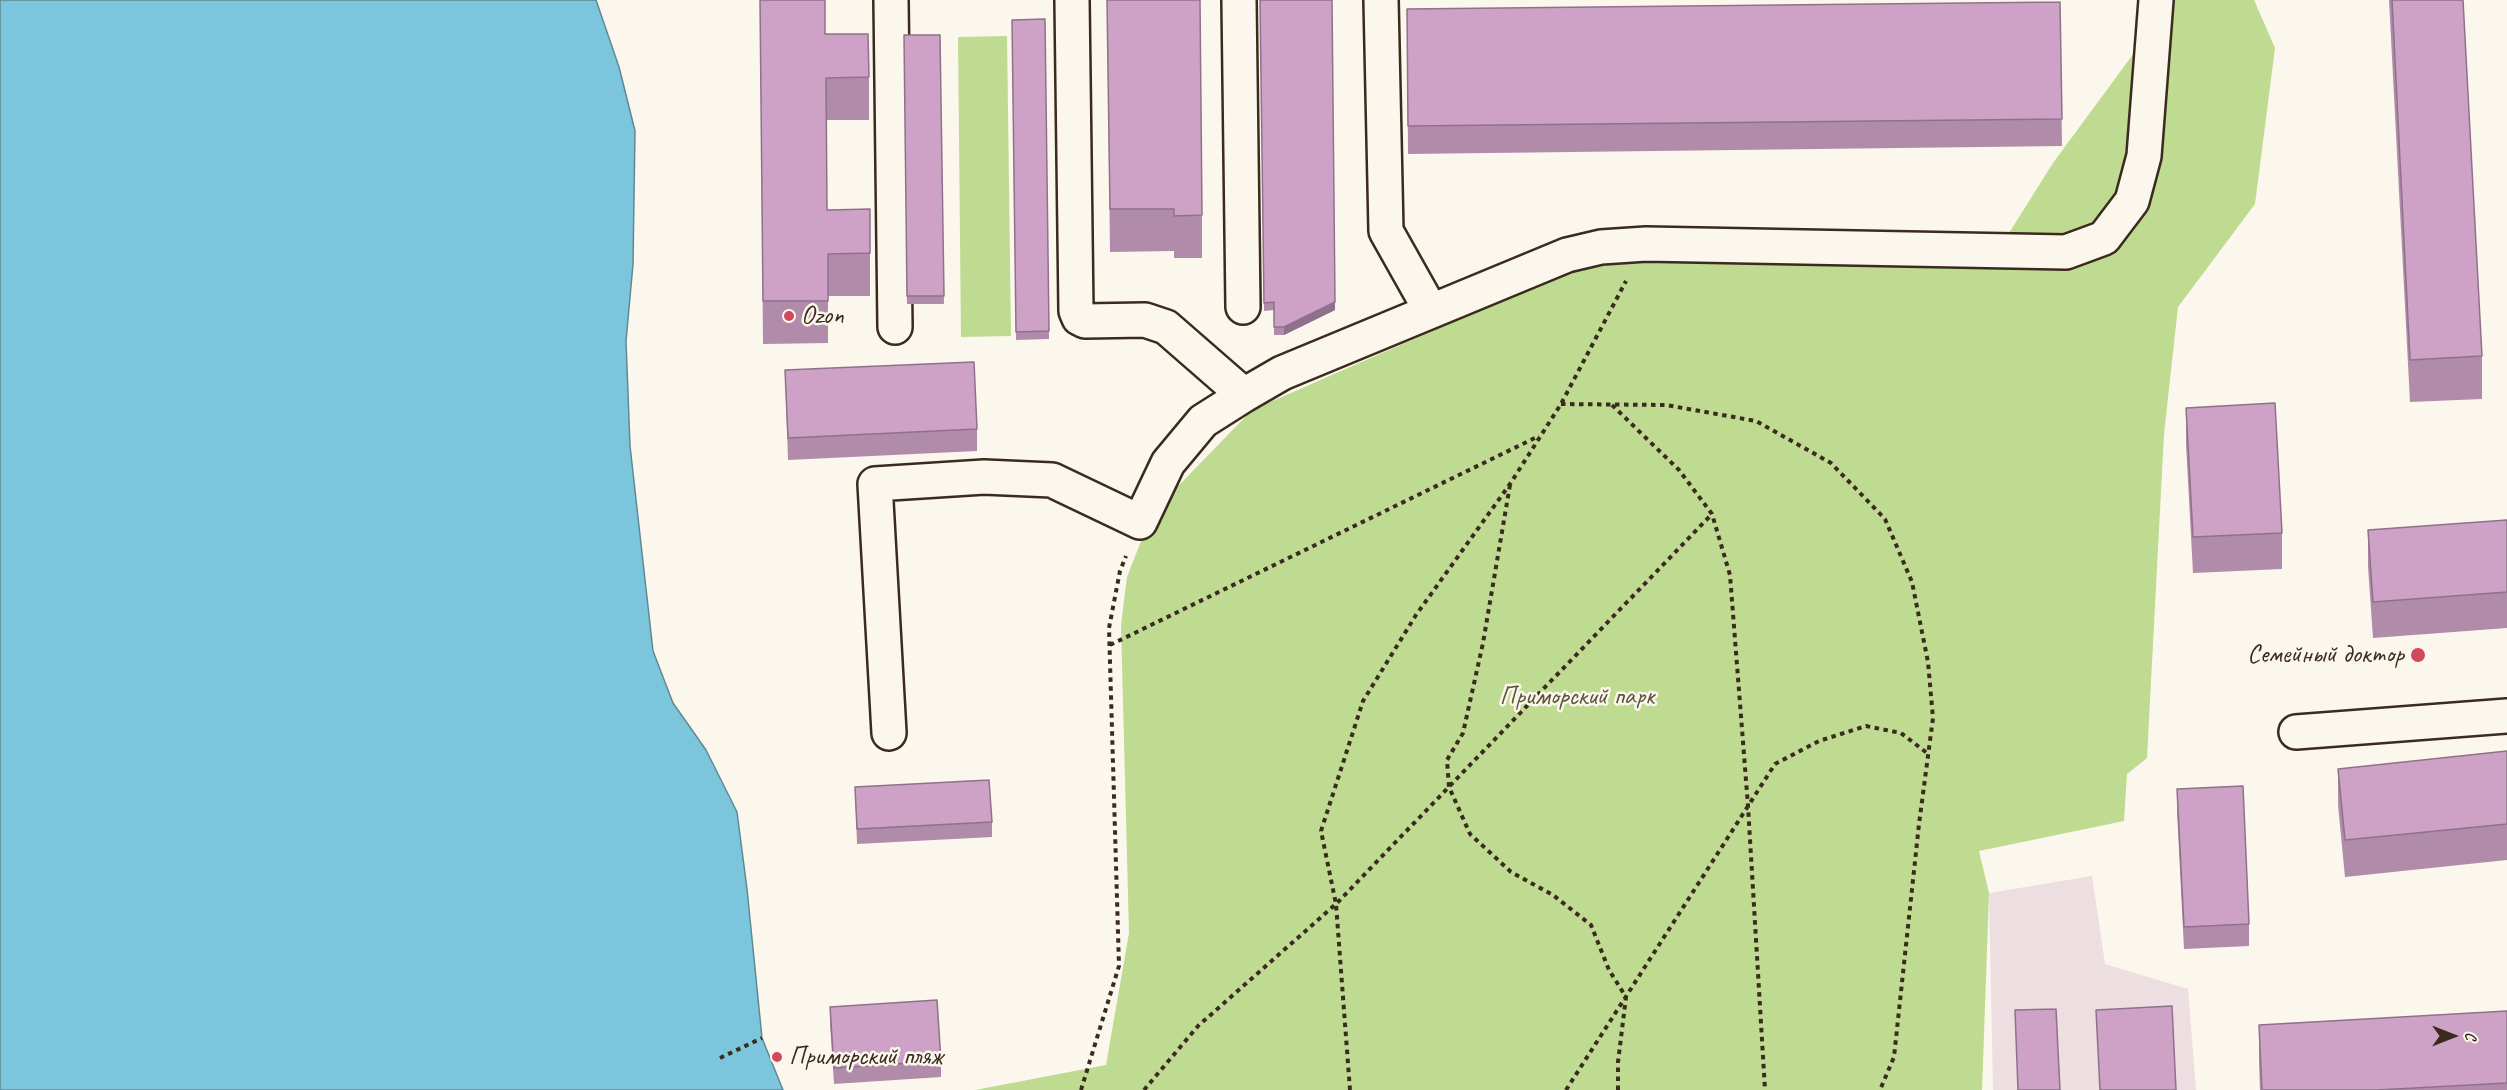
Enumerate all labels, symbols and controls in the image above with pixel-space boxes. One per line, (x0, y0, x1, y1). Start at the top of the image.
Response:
place label: Ozon (801, 300, 844, 332)
marker: Ozon (782, 309, 796, 323)
place label: Семейный доктор (2247, 639, 2404, 671)
marker: Семейный доктор (2409, 646, 2427, 664)
park label: Приморский парк (1500, 681, 1654, 713)
north arrow (2423, 1006, 2483, 1066)
text: С (2461, 1032, 2481, 1040)
place label: Приморский пляж (789, 1041, 942, 1073)
marker: Приморский пляж (770, 1050, 784, 1064)

